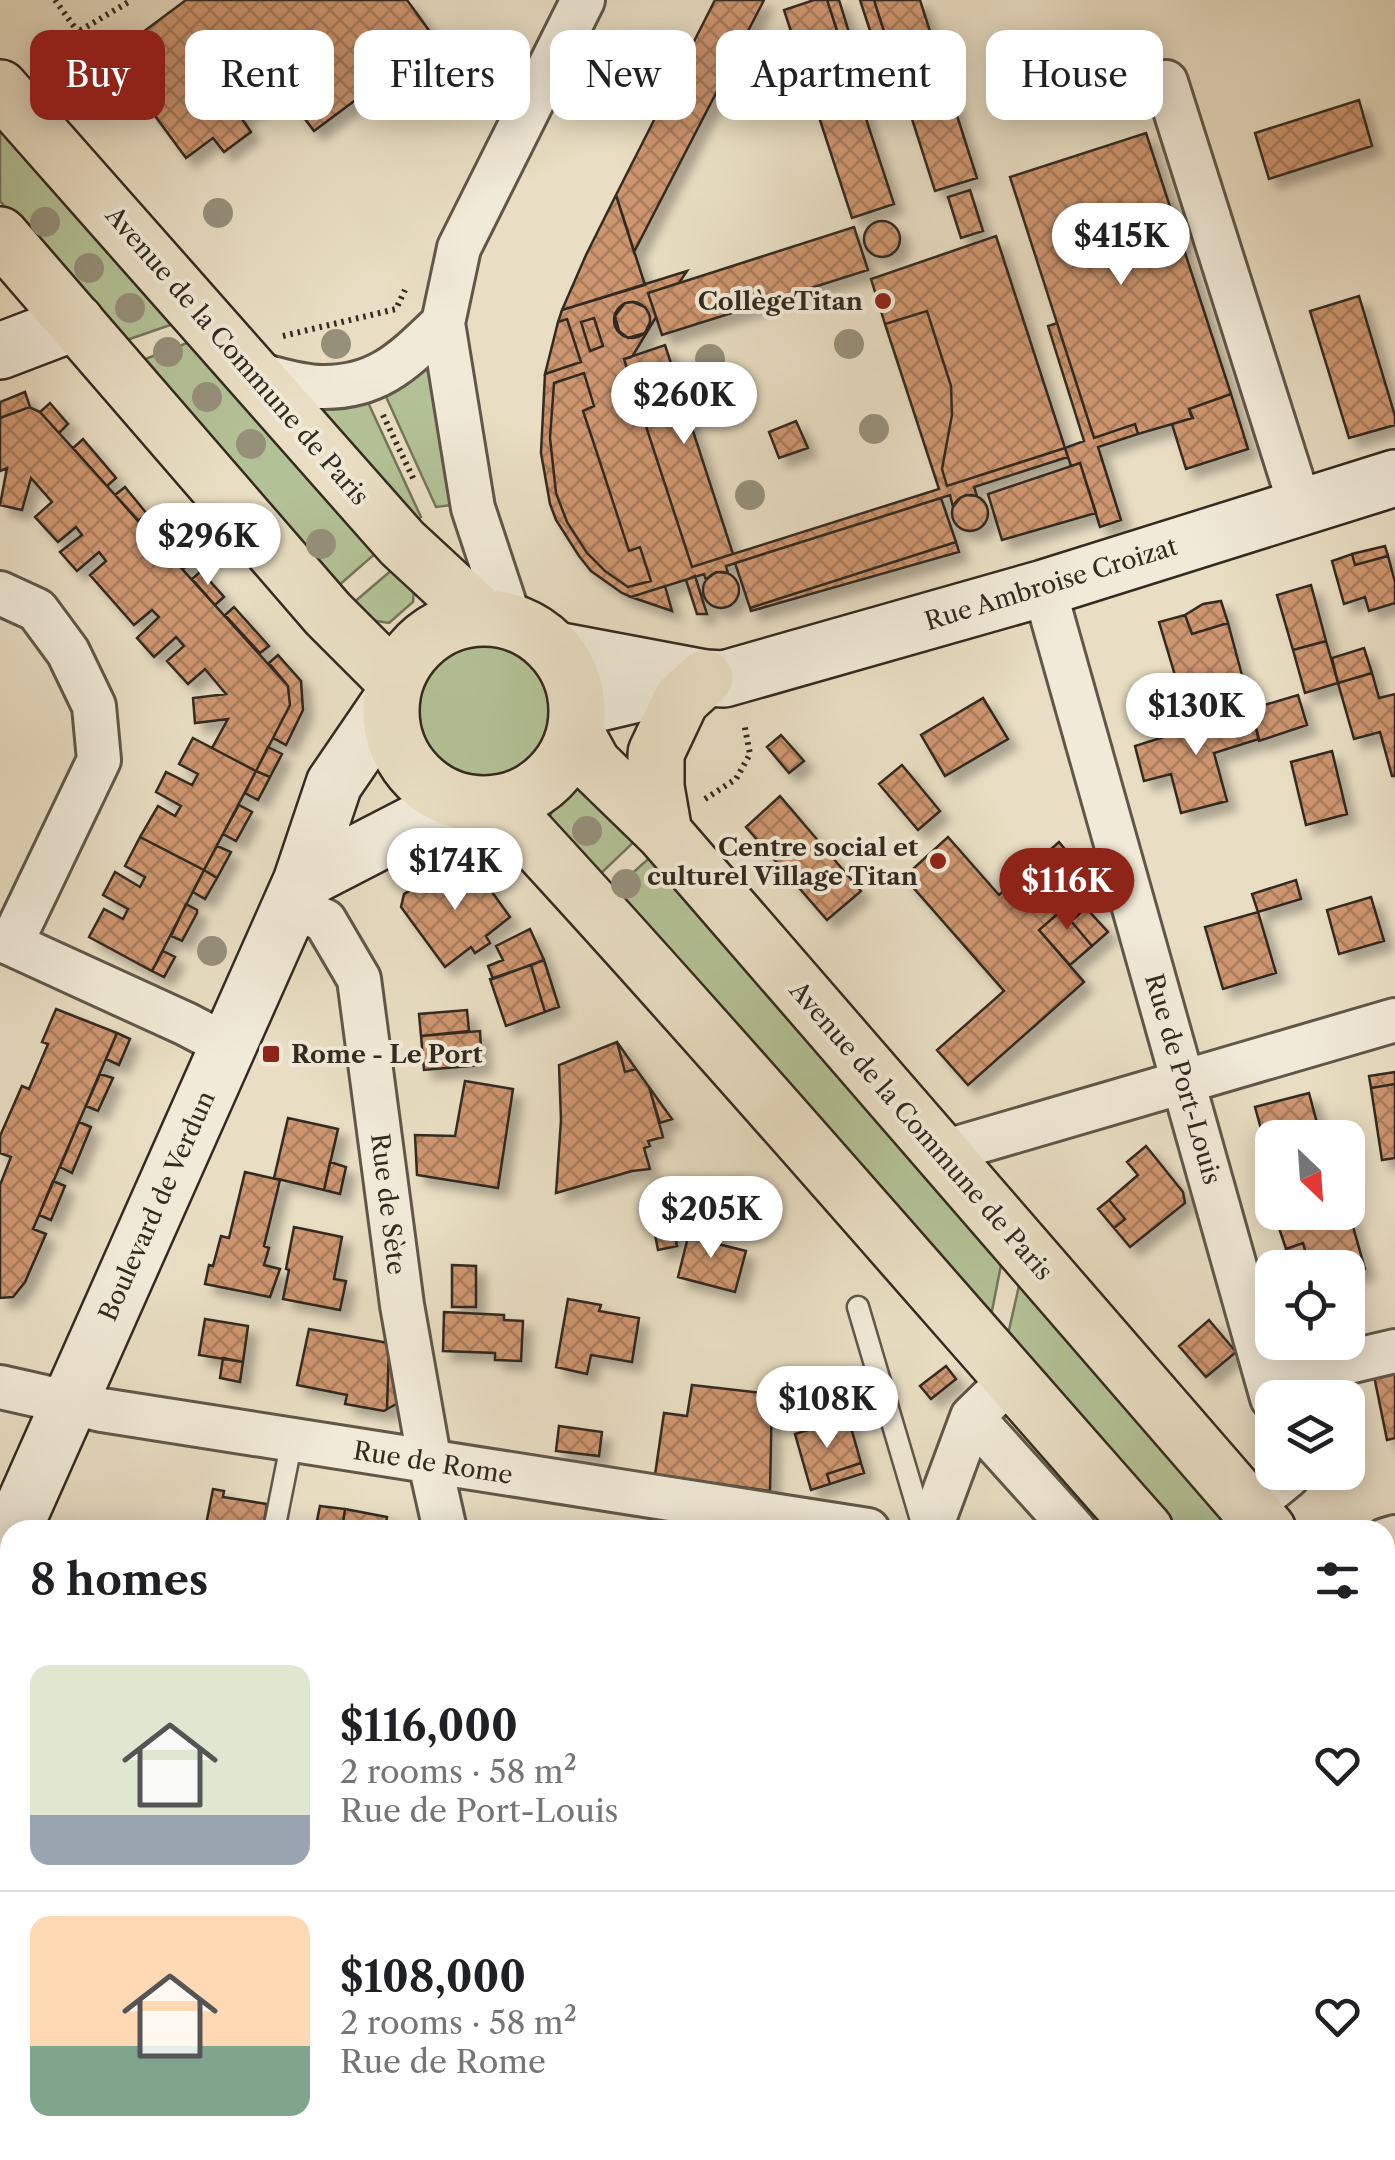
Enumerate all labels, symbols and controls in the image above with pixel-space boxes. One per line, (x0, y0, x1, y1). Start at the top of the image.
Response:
chip: Buy (30, 30, 165, 120)
chip: Rent (185, 30, 334, 120)
chip: Filters (354, 30, 530, 120)
chip: New (550, 30, 696, 120)
chip: Apartment (716, 30, 966, 120)
chip: House (986, 30, 1163, 120)
street label: Avenue de la Commune de Paris (98, 200, 375, 512)
pin: $415K (1051, 203, 1191, 288)
text: $415K (1074, 216, 1168, 255)
place label: CollègeTitan (698, 286, 863, 317)
marker: CollègeTitan (872, 290, 894, 312)
pin: $260K (614, 362, 754, 447)
text: $260K (633, 375, 735, 414)
pin: $296K (138, 503, 278, 588)
text: $296K (158, 516, 258, 555)
street label: Rue Ambroise Croizat (921, 531, 1181, 637)
pin: $130K (1126, 673, 1266, 758)
text: $130K (1148, 686, 1244, 725)
pin: $174K (385, 828, 525, 913)
place label: Centre social et culturel Village Titan (647, 832, 918, 892)
text: $174K (409, 841, 501, 880)
pin: $116K (997, 848, 1137, 933)
marker: Centre social et culturel Village Titan (927, 850, 949, 872)
text: $116K (1021, 861, 1113, 900)
street label: Rue de Port-Louis (1138, 970, 1228, 1188)
street label: Avenue de la Commune de Paris (782, 975, 1059, 1287)
place label: Rome - Le Port (291, 1039, 483, 1070)
marker: Rome - Le Port (260, 1043, 282, 1065)
street label: Boulevard de Verdun (92, 1086, 222, 1326)
north arrow (1255, 1120, 1365, 1230)
map controls (1255, 1120, 1365, 1490)
street label: Rue de Sète (364, 1132, 412, 1276)
pin: $205K (641, 1176, 781, 1261)
text: $205K (661, 1189, 761, 1228)
button: locate (1255, 1250, 1365, 1360)
pin: $108K (757, 1366, 897, 1451)
text: $108K (778, 1379, 876, 1418)
button: layers (1255, 1380, 1365, 1490)
street label: Rue de Rome (351, 1435, 515, 1491)
icon: filters (1310, 1553, 1365, 1608)
text: 8 homes (30, 1554, 208, 1606)
text: $116,000 (340, 1700, 518, 1752)
icon: home (110, 1705, 230, 1825)
icon: heart (1310, 1738, 1365, 1793)
text: 2 rooms · 58 m² (340, 1752, 577, 1791)
text: Rue de Port-Louis (340, 1791, 619, 1830)
text: $108,000 (340, 1951, 526, 2003)
icon: home (110, 1956, 230, 2076)
icon: heart (1310, 1989, 1365, 2044)
text: 2 rooms · 58 m² (340, 2003, 577, 2042)
text: Rue de Rome (340, 2042, 546, 2081)

